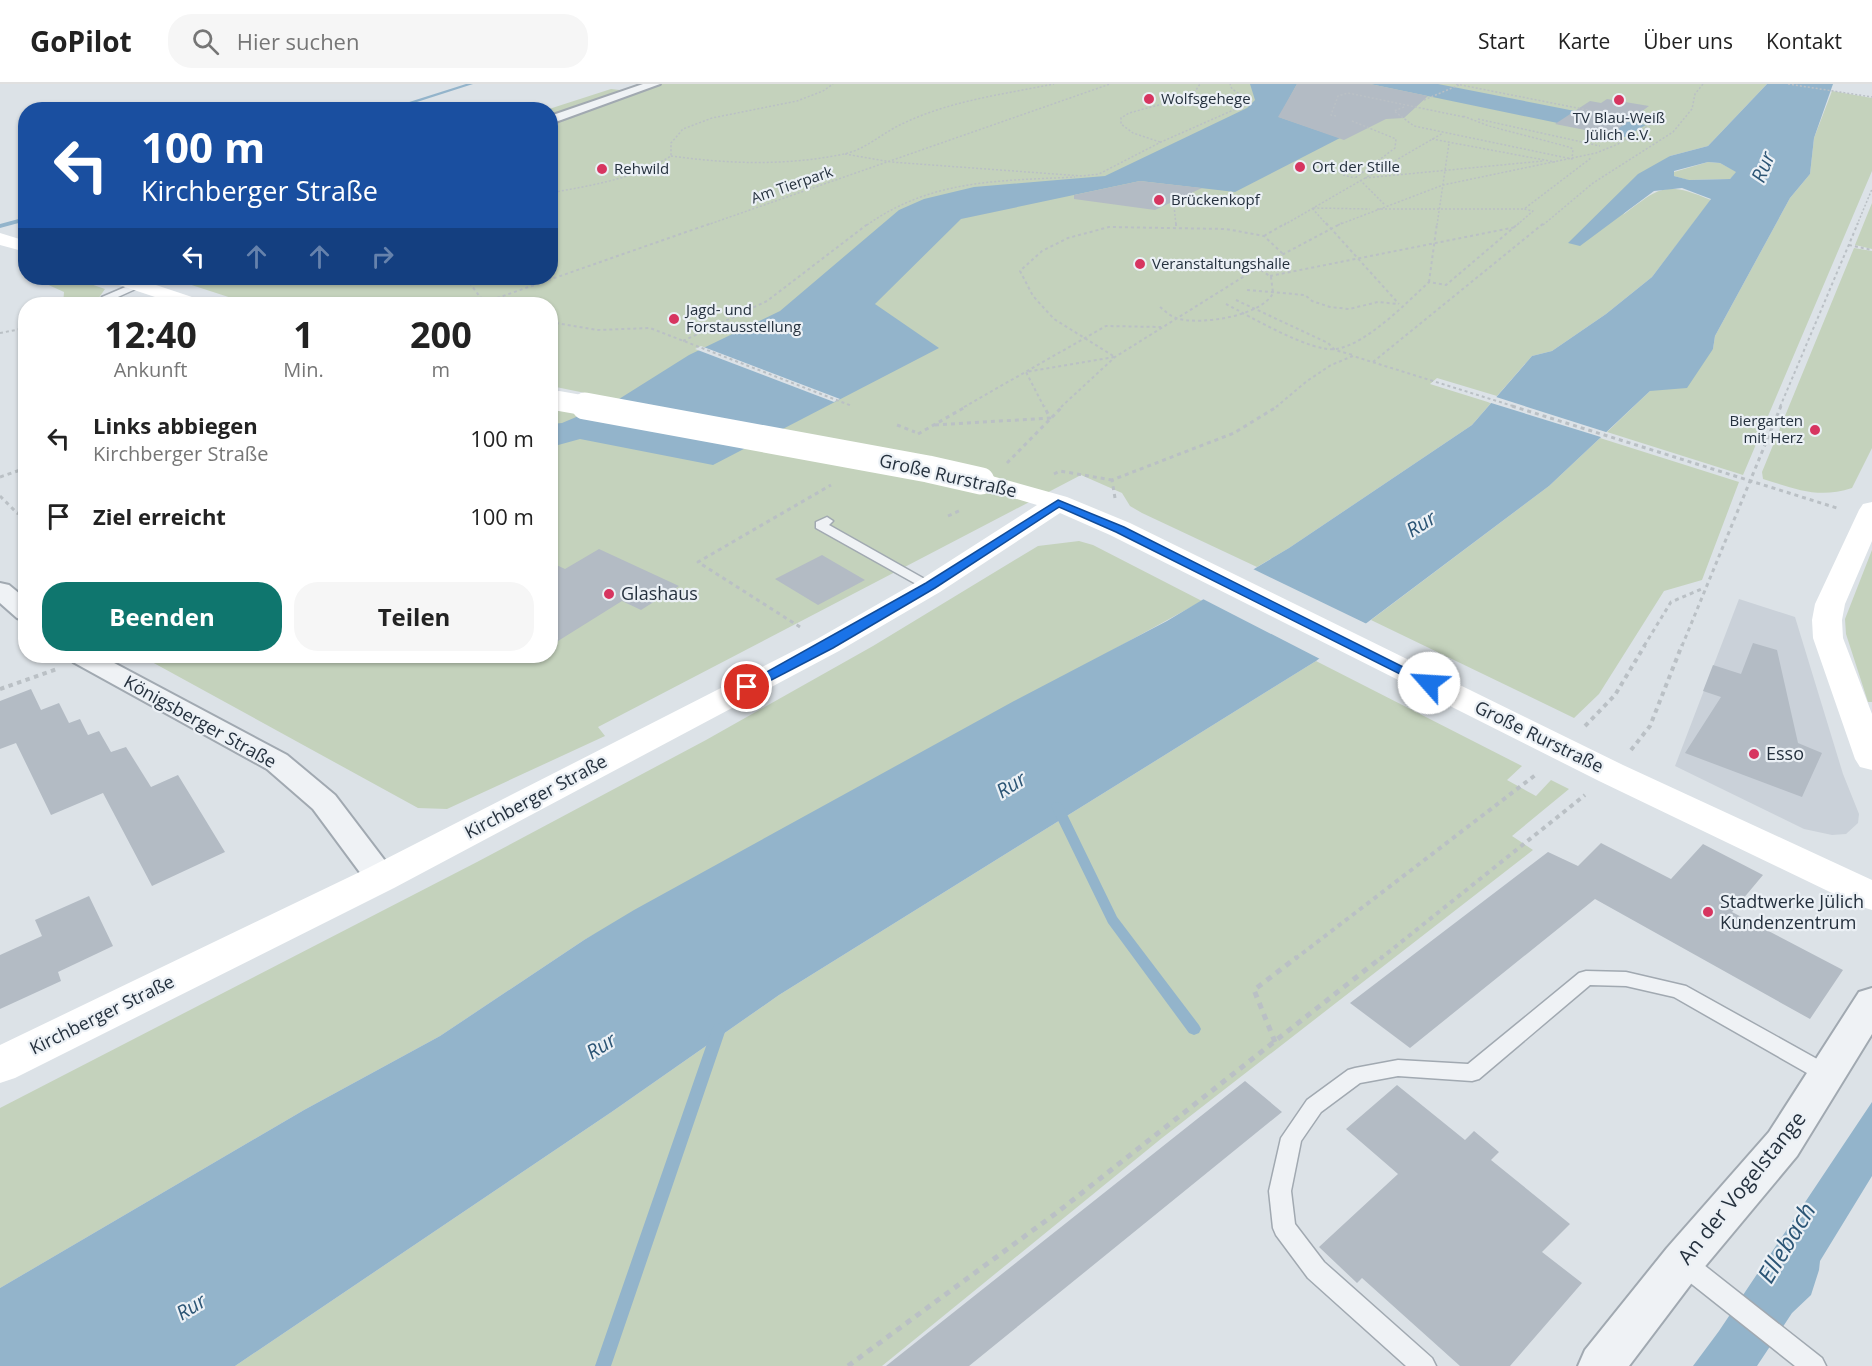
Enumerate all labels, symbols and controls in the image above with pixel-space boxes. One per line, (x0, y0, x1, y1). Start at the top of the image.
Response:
search box (168, 14, 588, 68)
text: GoPilot (30, 22, 132, 60)
icon: search (189, 25, 222, 58)
text: Hier suchen (237, 26, 359, 56)
text: Start (1478, 27, 1525, 55)
text: Karte (1558, 27, 1610, 55)
text: Über uns (1643, 27, 1733, 55)
text: Kontakt (1766, 27, 1842, 55)
place label: Wolfsgehege (1161, 88, 1251, 108)
marker: Wolfsgehege (1142, 92, 1156, 106)
marker: TV Blau-Weiß Jülich e.V. (1612, 93, 1626, 107)
place label: TV Blau-Weiß Jülich e.V. (1573, 107, 1665, 144)
text: 100 m (141, 118, 265, 175)
icon: left (42, 126, 120, 204)
water label: Rur (1744, 146, 1781, 186)
place label: Ort der Stille (1312, 156, 1400, 176)
place label: Rehwild (614, 158, 669, 178)
marker: Ort der Stille (1293, 160, 1307, 174)
street label: Am Tierpark (748, 161, 835, 207)
marker: Rehwild (595, 162, 609, 176)
text: Kirchberger Straße (141, 172, 378, 209)
place label: Brückenkopf (1171, 189, 1261, 209)
marker: Brückenkopf (1152, 193, 1166, 207)
icon: left (177, 240, 210, 273)
icon: ahead (240, 240, 273, 273)
icon: ahead (303, 240, 336, 273)
icon: right (366, 240, 399, 273)
place label: Veranstaltungshalle (1152, 253, 1290, 273)
marker: Veranstaltungshalle (1133, 257, 1147, 271)
place label: Jagd- und Forstausstellung (684, 299, 801, 336)
text: 12:40 (104, 310, 197, 359)
text: 1 (293, 310, 314, 359)
text: 200 (410, 310, 472, 359)
marker: Jagd- und Forstausstellung (667, 312, 681, 326)
text: Ankunft (114, 356, 187, 383)
text: Min. (283, 356, 324, 383)
text: m (432, 356, 450, 383)
text: Links abbiegen (93, 410, 258, 440)
place label: Biergarten mit Herz (1729, 410, 1803, 447)
icon: left (42, 422, 75, 455)
text: 100 m (470, 423, 534, 453)
marker: Biergarten mit Herz (1808, 423, 1822, 437)
text: Kirchberger Straße (93, 440, 268, 467)
street label: Große Rurstraße (877, 448, 1019, 503)
icon: arrive (42, 500, 75, 533)
text: Ziel erreicht (93, 501, 226, 531)
text: 100 m (470, 501, 534, 531)
water label: Rur (1400, 503, 1442, 543)
place label: Glashaus (621, 581, 698, 605)
button: Beenden (42, 582, 282, 651)
button: Teilen (294, 582, 534, 651)
marker: Glashaus (602, 587, 616, 601)
position arrow (1397, 651, 1461, 715)
pin (721, 661, 772, 712)
street label: Königsberger Straße (120, 669, 281, 773)
icon: arrive (730, 670, 763, 703)
street label: Große Rurstraße (1471, 695, 1608, 778)
place label: Esso (1766, 741, 1804, 765)
marker: Esso (1747, 747, 1761, 761)
street label: Kirchberger Straße (460, 748, 611, 844)
water label: Rur (990, 764, 1032, 804)
place label: Stadtwerke Jülich Kundenzentrum (1720, 889, 1864, 934)
marker: Stadtwerke Jülich Kundenzentrum (1701, 905, 1715, 919)
street label: Kirchberger Straße (25, 969, 178, 1060)
water label: Rur (580, 1025, 622, 1065)
street label: An der Vogelstange (1671, 1105, 1812, 1270)
water label: Ellebach (1749, 1196, 1823, 1289)
water label: Rur (170, 1286, 212, 1326)

